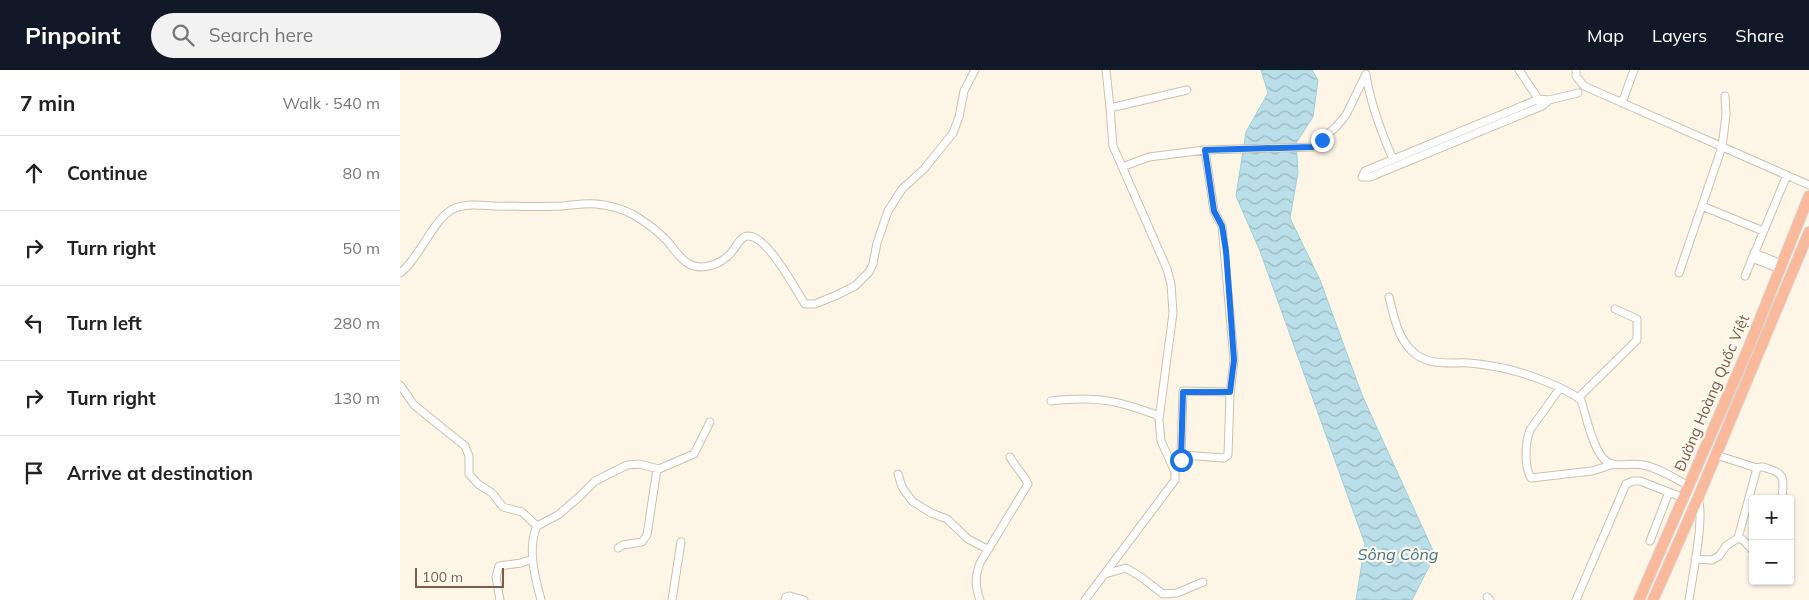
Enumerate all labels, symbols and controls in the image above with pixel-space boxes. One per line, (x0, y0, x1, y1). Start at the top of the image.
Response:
search box (151, 13, 501, 58)
text: Pinpoint (25, 20, 121, 50)
icon: search (169, 21, 197, 49)
text: Search here (209, 23, 313, 47)
text: Map (1587, 24, 1624, 47)
text: Layers (1652, 24, 1707, 47)
text: Share (1735, 24, 1784, 47)
text: 7 min (20, 90, 75, 116)
text: Walk · 540 m (282, 93, 380, 113)
route end (1311, 129, 1334, 152)
icon: ahead (20, 159, 48, 187)
text: Continue (67, 161, 147, 185)
text: 80 m (343, 163, 380, 183)
icon: right (20, 234, 48, 262)
text: Turn right (67, 236, 156, 260)
text: 50 m (343, 238, 380, 258)
icon: left (20, 309, 48, 337)
text: Turn left (67, 311, 142, 335)
street label: Đường Hoàng Quốc Việt (1670, 312, 1753, 474)
text: 280 m (333, 313, 380, 333)
icon: right (20, 384, 48, 412)
text: Turn right (67, 386, 156, 410)
text: 130 m (333, 388, 380, 408)
route start (1170, 449, 1193, 472)
icon: arrive (20, 459, 48, 487)
text: Arrive at destination (67, 461, 253, 485)
map controls (1749, 495, 1794, 585)
button: + (1749, 495, 1794, 540)
button: − (1749, 540, 1794, 585)
water label: Sông Công (1358, 544, 1439, 564)
scale bar (415, 565, 504, 588)
text: 100 m (422, 568, 463, 586)

